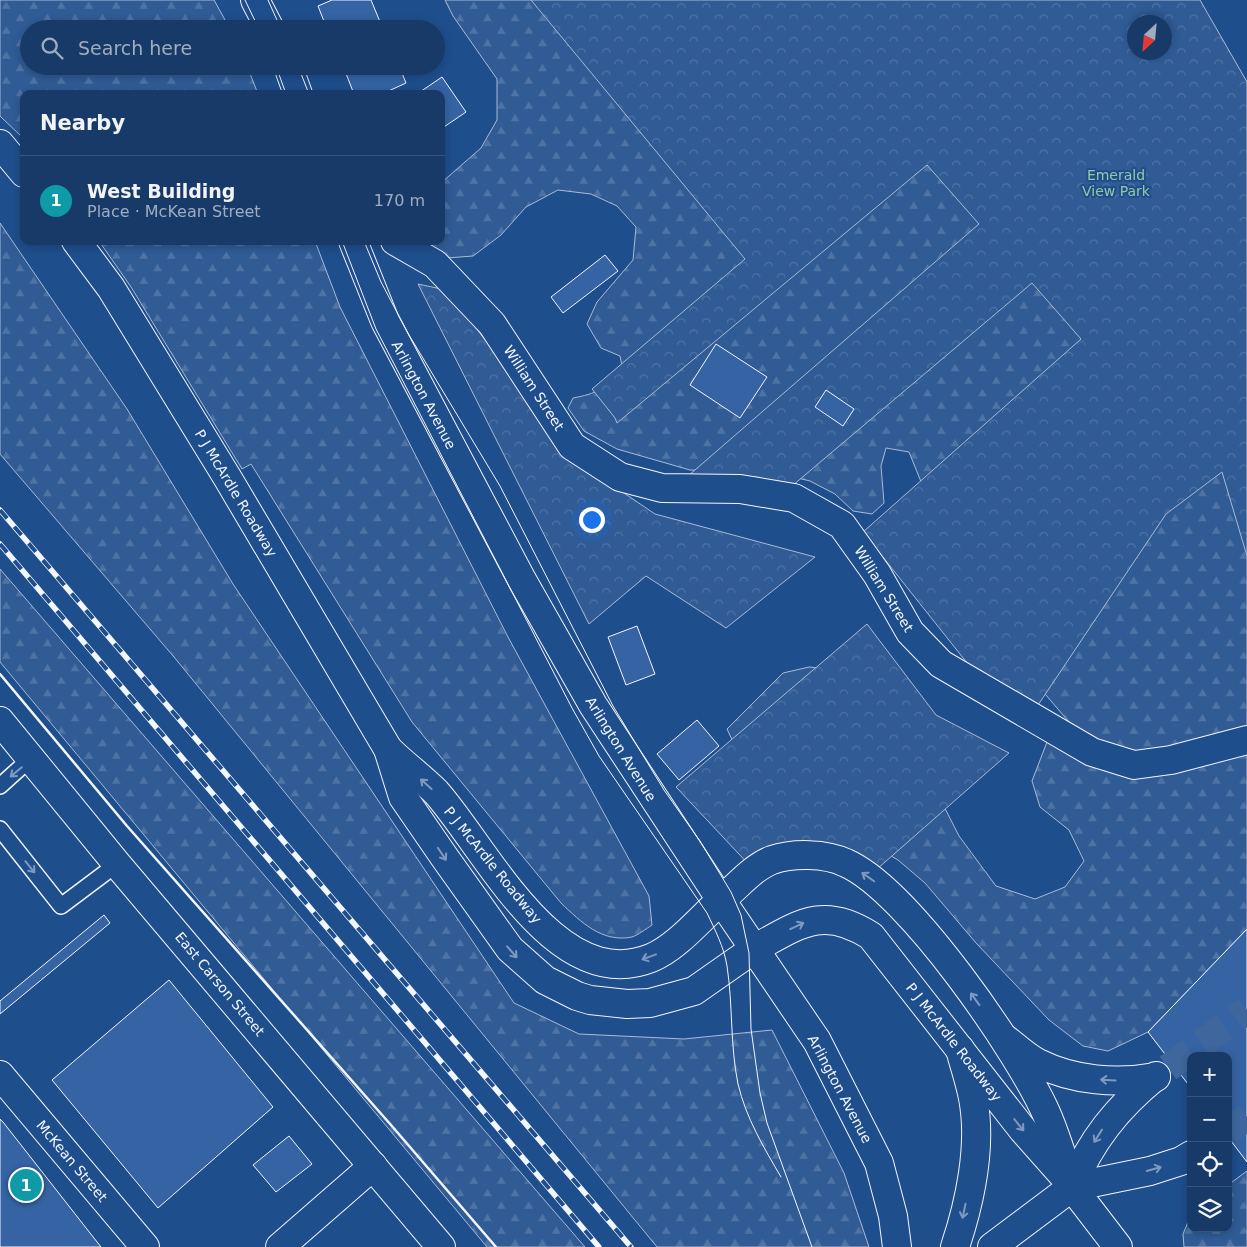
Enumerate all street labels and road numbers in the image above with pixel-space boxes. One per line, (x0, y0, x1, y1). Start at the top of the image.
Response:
street label: Arlington Avenue (389, 338, 459, 452)
street label: William Street (501, 342, 568, 434)
street label: P J McArdle Roadway (192, 426, 280, 560)
street label: William Street (851, 543, 917, 635)
street label: Arlington Avenue (582, 694, 660, 804)
street label: P J McArdle Roadway (441, 803, 545, 927)
street label: East Carson Street (172, 929, 268, 1040)
street label: P J McArdle Roadway (903, 980, 1005, 1104)
street label: Arlington Avenue (805, 1032, 875, 1146)
street label: McKean Street (33, 1117, 111, 1205)

